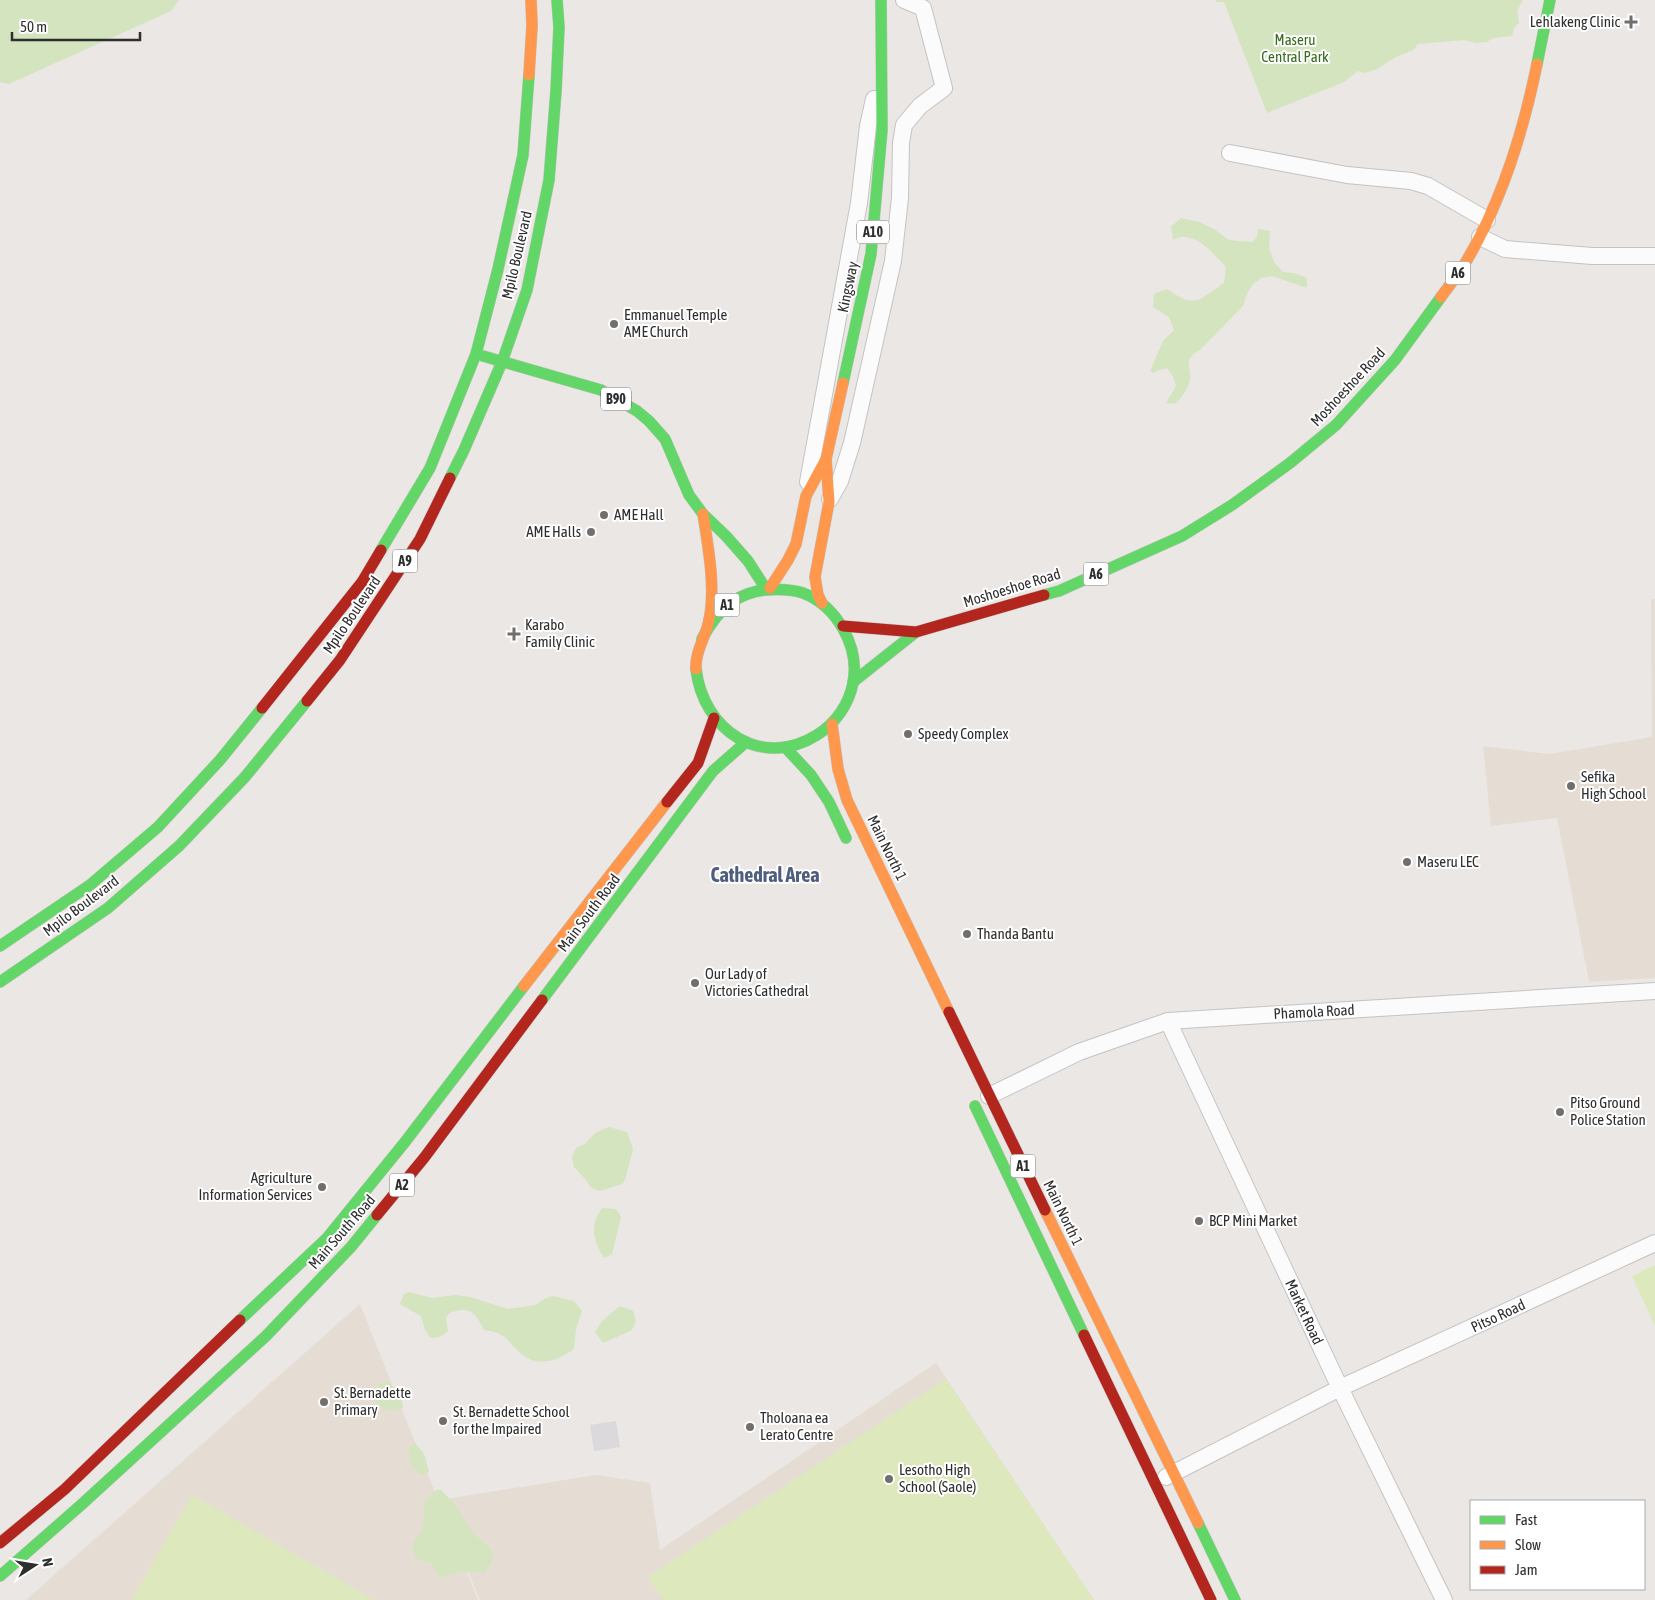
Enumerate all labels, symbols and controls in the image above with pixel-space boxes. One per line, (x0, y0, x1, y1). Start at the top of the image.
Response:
scale bar (12, 10, 140, 42)
place label: Lehlakeng Clinic (1530, 13, 1620, 30)
marker: Lehlakeng Clinic (1624, 15, 1638, 29)
text: 50 m (20, 18, 47, 35)
park label: Maseru Central Park (1261, 31, 1329, 65)
street label: Mpilo Boulevard (498, 209, 535, 301)
road number: A10 (857, 220, 889, 243)
street label: Kingsway (834, 260, 861, 314)
road number: A6 (1446, 262, 1470, 284)
place label: Emmanuel Temple AME Church (624, 306, 728, 340)
marker: Emmanuel Temple AME Church (608, 318, 620, 330)
street label: Moshoeshoe Road (1307, 344, 1388, 429)
road number: B90 (601, 388, 631, 410)
place label: AME Hall (614, 506, 664, 523)
marker: AME Hall (598, 509, 610, 521)
place label: AME Halls (526, 523, 581, 540)
marker: AME Halls (585, 526, 597, 538)
road number: A9 (392, 550, 418, 572)
road number: A6 (1084, 562, 1108, 586)
street label: Moshoeshoe Road (961, 565, 1062, 610)
street label: Mpilo Boulevard (319, 573, 384, 657)
road number: A1 (714, 594, 740, 616)
place label: Karabo Family Clinic (525, 616, 595, 650)
marker: Karabo Family Clinic (507, 627, 521, 641)
place label: Speedy Complex (918, 725, 1008, 742)
marker: Speedy Complex (902, 728, 914, 740)
place label: Sefika High School (1581, 768, 1646, 802)
marker: Sefika High School (1565, 780, 1577, 792)
street label: Main North 1 (864, 812, 911, 883)
place label: Maseru LEC (1417, 853, 1479, 870)
marker: Maseru LEC (1401, 856, 1413, 868)
district label: Cathedral Area (710, 863, 820, 886)
street label: Main South Road (554, 871, 623, 955)
street label: Mpilo Boulevard (40, 872, 122, 939)
place label: Thanda Bantu (977, 925, 1054, 942)
marker: Thanda Bantu (961, 928, 973, 940)
place label: Our Lady of Victories Cathedral (705, 965, 809, 999)
marker: Our Lady of Victories Cathedral (689, 977, 701, 989)
street label: Phamola Road (1273, 1001, 1355, 1022)
place label: Pitso Ground Police Station (1570, 1094, 1646, 1128)
marker: Pitso Ground Police Station (1554, 1106, 1566, 1118)
road number: A1 (1010, 1154, 1036, 1178)
place label: Agriculture Information Services (199, 1169, 312, 1203)
road number: A2 (390, 1174, 414, 1196)
street label: Main North 1 (1040, 1177, 1087, 1248)
marker: Agriculture Information Services (316, 1181, 328, 1193)
street label: Main South Road (305, 1191, 378, 1272)
place label: BCP Mini Market (1209, 1212, 1297, 1229)
marker: BCP Mini Market (1193, 1215, 1205, 1227)
street label: Market Road (1282, 1277, 1327, 1347)
street label: Pitso Road (1468, 1296, 1528, 1335)
place label: St. Bernadette Primary (334, 1384, 411, 1418)
marker: St. Bernadette Primary (318, 1396, 330, 1408)
place label: St. Bernadette School for the Impaired (453, 1403, 569, 1437)
place label: Tholoana ea Lerato Centre (760, 1409, 834, 1443)
marker: St. Bernadette School for the Impaired (437, 1415, 449, 1427)
marker: Tholoana ea Lerato Centre (744, 1421, 756, 1433)
place label: Lesotho High School (Saole) (899, 1461, 976, 1495)
marker: Lesotho High School (Saole) (883, 1473, 895, 1485)
legend (1470, 1500, 1645, 1590)
text: Fast (1515, 1511, 1537, 1528)
text: Slow (1515, 1536, 1541, 1553)
north arrow (10, 1540, 60, 1590)
text: N (39, 1557, 56, 1568)
text: Jam (1515, 1561, 1538, 1578)

